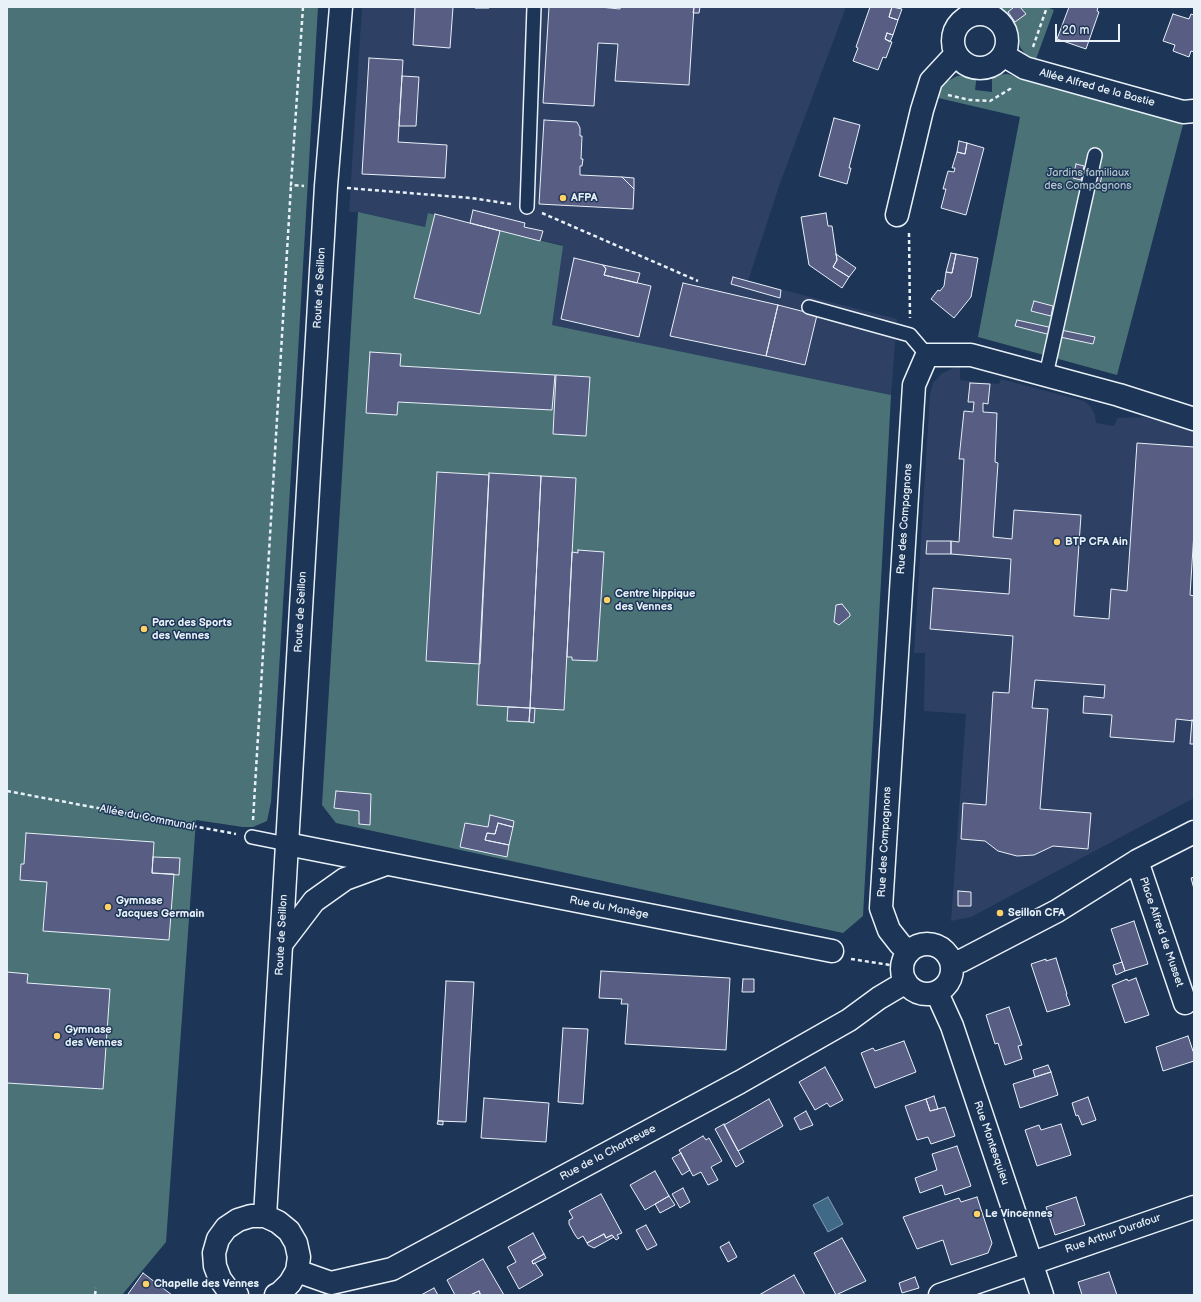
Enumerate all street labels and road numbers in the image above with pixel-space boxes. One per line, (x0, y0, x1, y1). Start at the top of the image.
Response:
street label: Allée Alfred de la Bastie (1038, 66, 1156, 110)
street label: Route de Seillon (311, 247, 329, 329)
street label: Rue des Compagnons (895, 463, 915, 575)
street label: Route de Seillon (292, 571, 310, 653)
street label: Rue des Compagnons (876, 786, 894, 898)
street label: Allée du Communal (98, 802, 196, 834)
street label: Place Alfred de Musset (1136, 875, 1186, 989)
street label: Route de Seillon (273, 894, 291, 976)
street label: Rue du Manège (568, 894, 650, 922)
street label: Rue Montesquieu (970, 1099, 1012, 1187)
street label: Rue de la Chartreuse (558, 1122, 658, 1184)
street label: Rue Arthur Durafour (1064, 1211, 1162, 1257)

